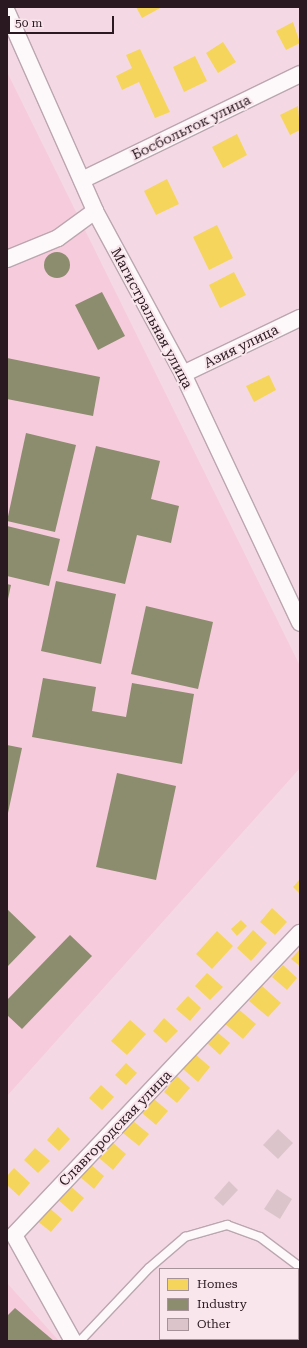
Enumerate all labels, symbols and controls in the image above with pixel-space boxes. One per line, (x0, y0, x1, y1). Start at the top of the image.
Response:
scale bar (10, 8, 116, 34)
text: 50 m (15, 16, 42, 30)
street label: Босбольток улица (129, 91, 253, 163)
street label: Магистральная улица (108, 245, 196, 391)
street label: Азия улица (201, 321, 281, 371)
street label: Славгородская улица (55, 1067, 175, 1189)
legend (159, 1268, 299, 1340)
text: Homes (197, 1277, 237, 1291)
text: Industry (197, 1297, 247, 1311)
text: Other (197, 1317, 230, 1331)

